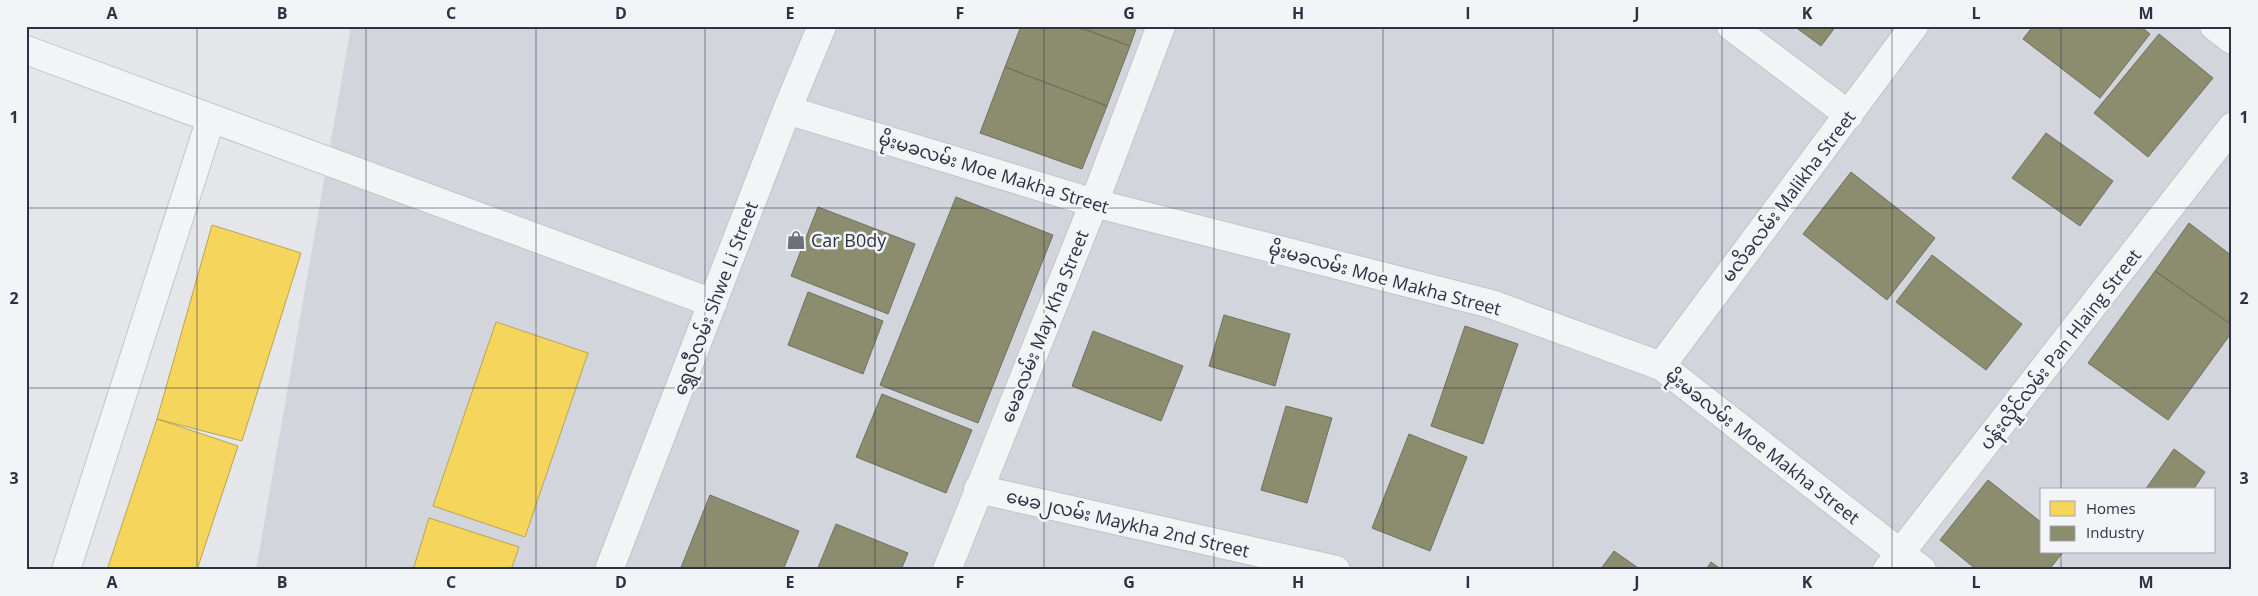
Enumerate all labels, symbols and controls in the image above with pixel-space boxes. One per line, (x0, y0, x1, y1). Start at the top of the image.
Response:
text: A (106, 2, 118, 24)
text: B (277, 2, 287, 24)
text: C (446, 2, 456, 24)
text: D (615, 2, 627, 24)
text: E (786, 2, 795, 24)
text: F (956, 2, 964, 24)
text: G (1123, 2, 1135, 24)
text: H (1292, 2, 1304, 24)
text: I (1465, 2, 1471, 24)
text: J (1632, 2, 1640, 24)
text: K (1802, 2, 1813, 24)
text: L (1971, 2, 1981, 24)
text: M (2138, 2, 2154, 24)
street label: မလိခလမ်း Malikha Street (1715, 105, 1860, 287)
text: 1 (9, 106, 19, 128)
text: 1 (2239, 106, 2249, 128)
street label: မိုးမခလမ်း Moe Makha Street (875, 125, 1112, 222)
street label: ရွှေလီလမ်း Shwe Li Street (666, 197, 767, 400)
street label: မေခလမ်း May Kha Street (994, 226, 1094, 426)
place label: Car B0dy (811, 228, 887, 252)
shop icon: Car B0dy (785, 229, 807, 251)
street label: မိုးမခလမ်း Moe Makha Street (1265, 234, 1504, 324)
street label: ပန်းလှိုင်လမ်း Pan Hlaing Street (1973, 243, 2149, 457)
text: 2 (9, 287, 19, 309)
text: 2 (2239, 287, 2249, 309)
street label: မိုးမခလမ်း Moe Makha Street (1659, 362, 1865, 532)
text: 3 (9, 467, 19, 489)
text: 3 (2239, 467, 2249, 489)
street label: မေခ၂လမ်း Maykha 2nd Street (1003, 483, 1252, 567)
legend (2040, 488, 2216, 554)
text: Homes (2086, 498, 2136, 518)
text: Industry (2086, 522, 2144, 542)
text: A (106, 571, 118, 593)
text: B (277, 571, 287, 593)
text: C (446, 571, 456, 593)
text: D (615, 571, 627, 593)
text: E (786, 571, 795, 593)
text: F (956, 571, 964, 593)
text: G (1123, 571, 1135, 593)
text: H (1292, 571, 1304, 593)
text: I (1465, 571, 1471, 593)
text: J (1632, 571, 1640, 593)
text: K (1802, 571, 1813, 593)
text: L (1971, 571, 1981, 593)
text: M (2138, 571, 2154, 593)

